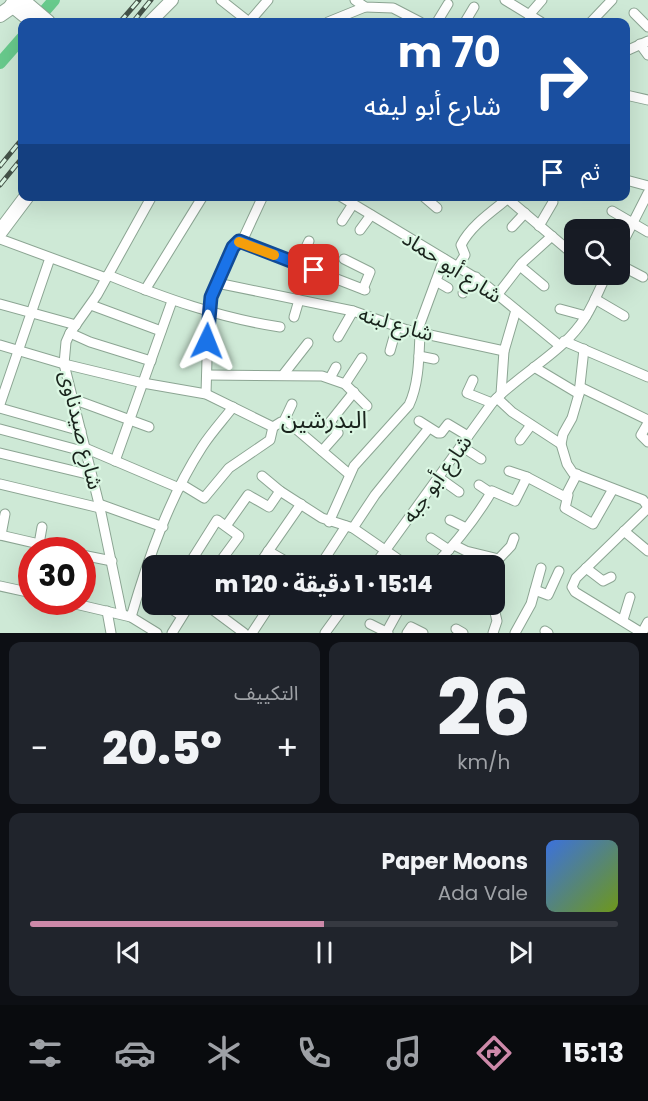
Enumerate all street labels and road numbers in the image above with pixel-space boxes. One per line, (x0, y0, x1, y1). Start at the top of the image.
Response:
street label: شارع أبو حماد (396, 224, 508, 310)
street label: شارع لبنه (355, 299, 437, 349)
street label: شارع صيدناوى (52, 367, 110, 493)
street label: شارع أبو جبه (395, 429, 479, 529)

